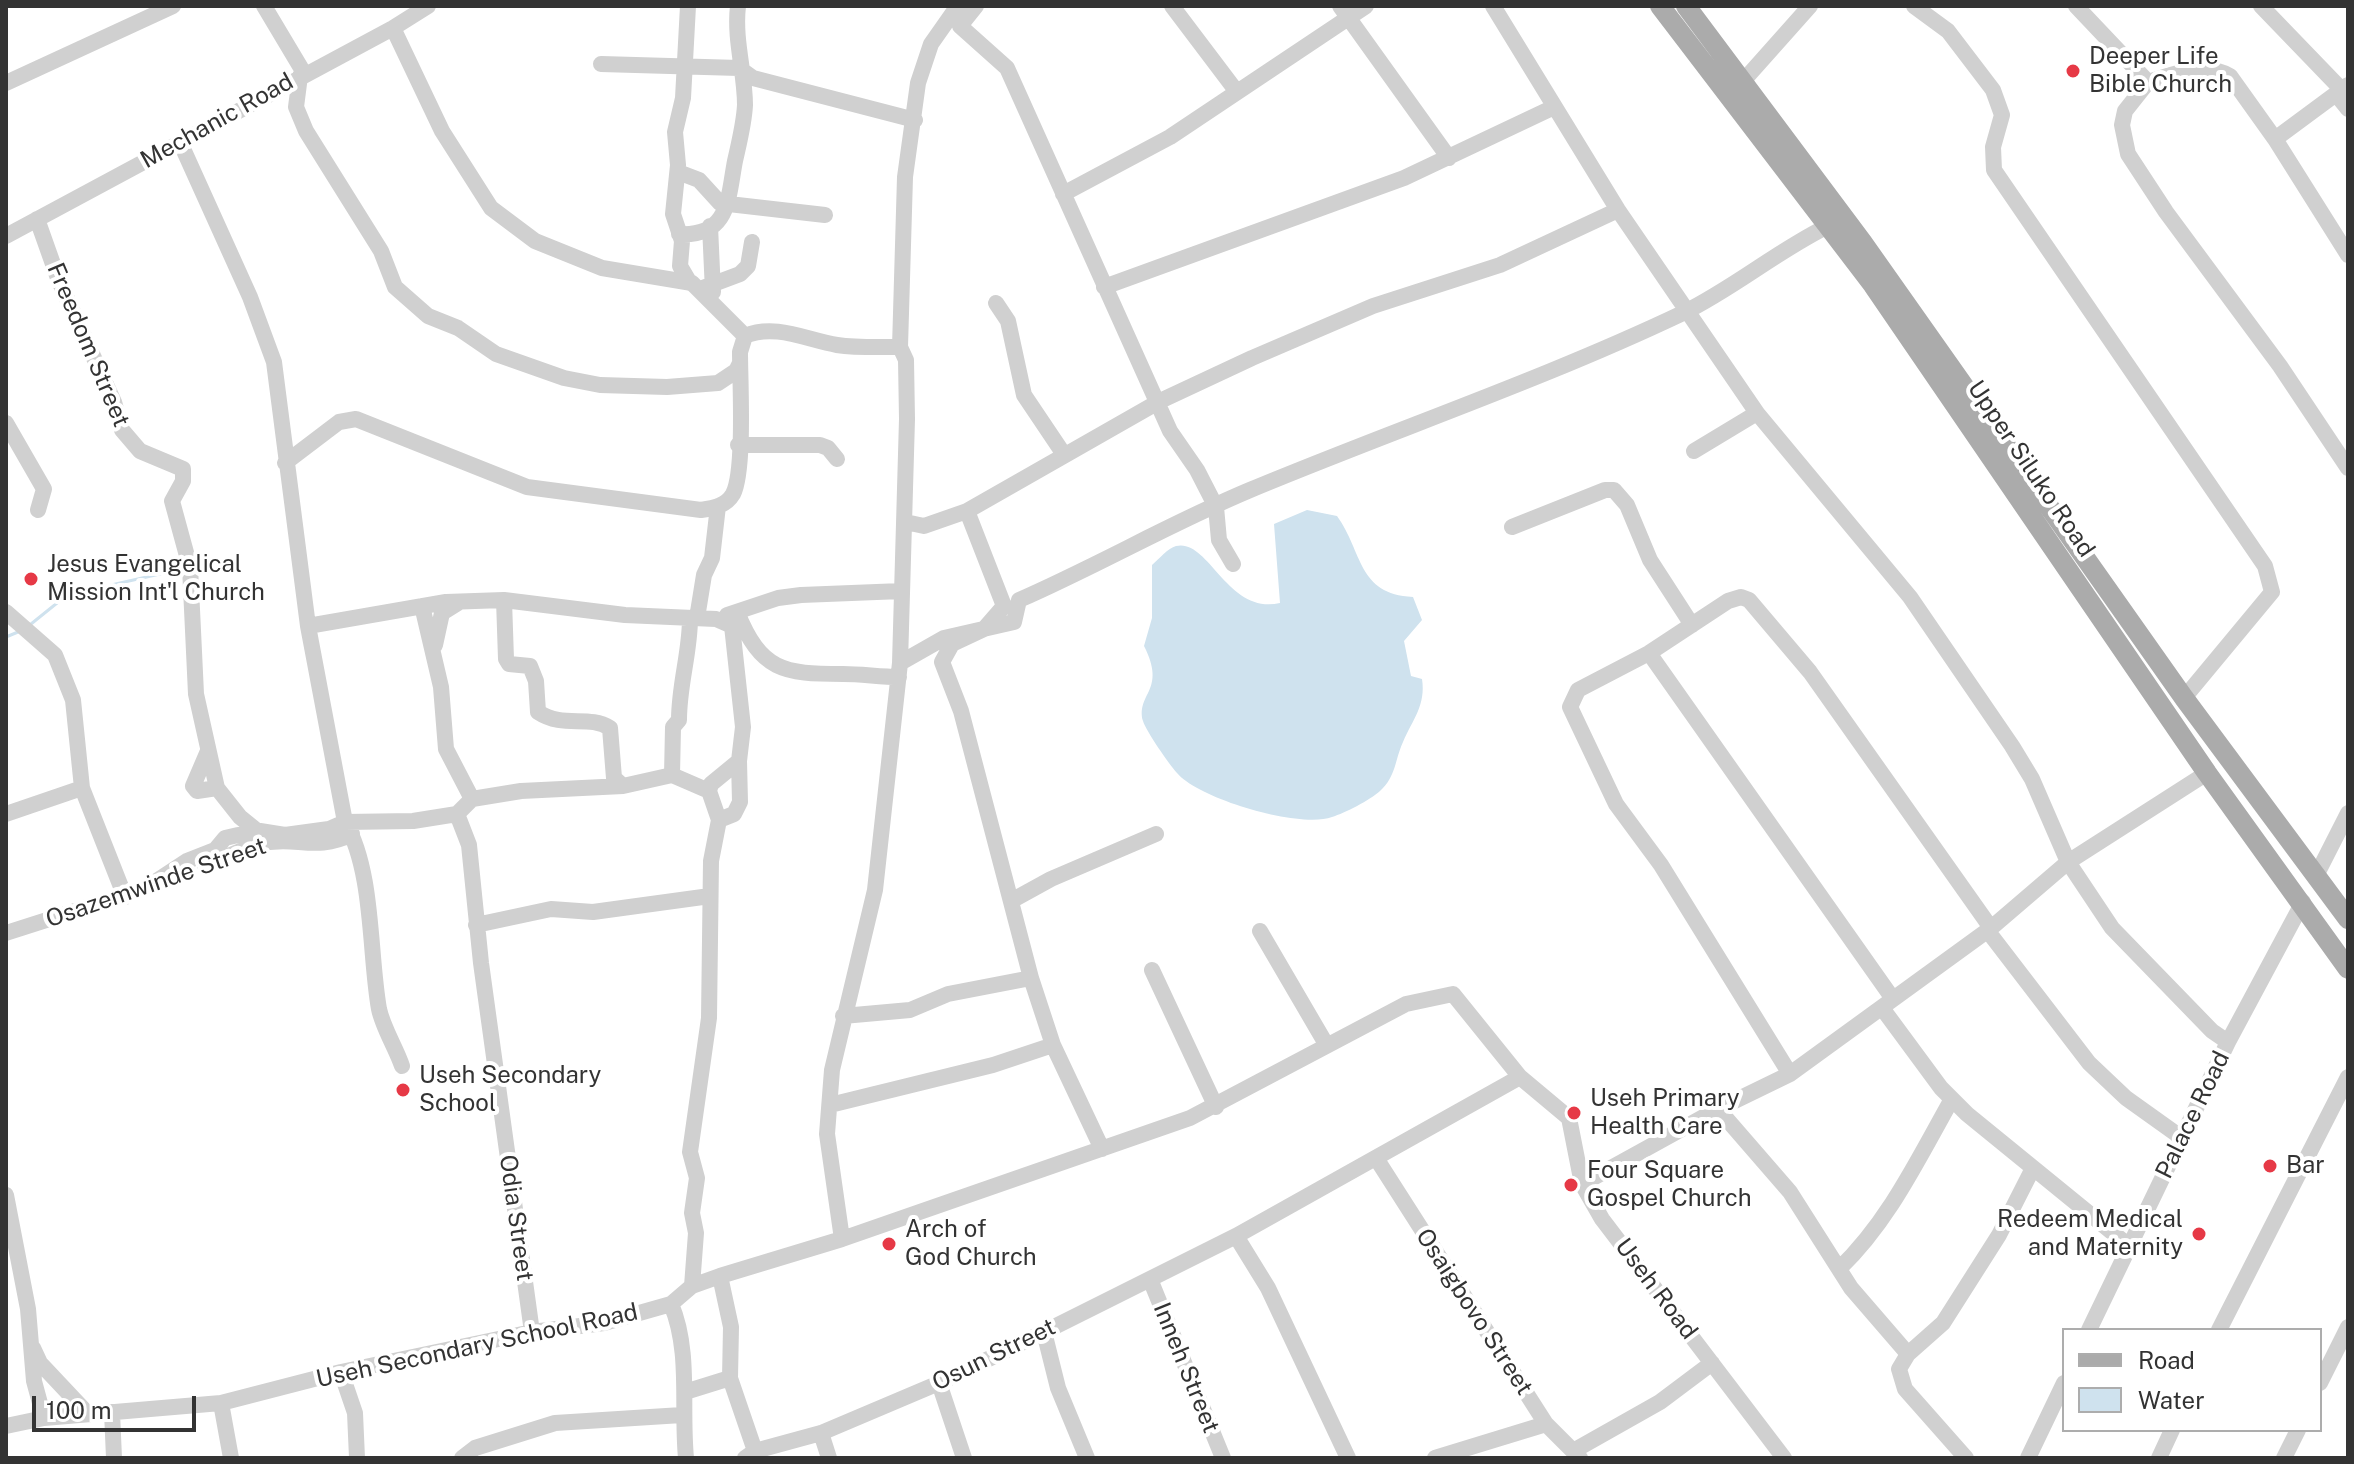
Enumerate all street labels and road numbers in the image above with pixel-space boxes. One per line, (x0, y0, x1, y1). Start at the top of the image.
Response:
street label: Mechanic Road (136, 67, 298, 175)
street label: Freedom Street (41, 259, 135, 431)
street label: Upper Siluko Road (1961, 375, 2101, 563)
street label: Osazemwinde Street (42, 832, 270, 934)
street label: Palace Road (2150, 1047, 2236, 1183)
street label: Odia Street (493, 1153, 539, 1283)
street label: Osaigbovo Street (1409, 1223, 1539, 1401)
street label: Useh Road (1609, 1233, 1703, 1345)
street label: Useh Secondary School Road (314, 1298, 640, 1394)
street label: Inneh Street (1147, 1299, 1225, 1437)
street label: Osun Street (928, 1313, 1060, 1397)

